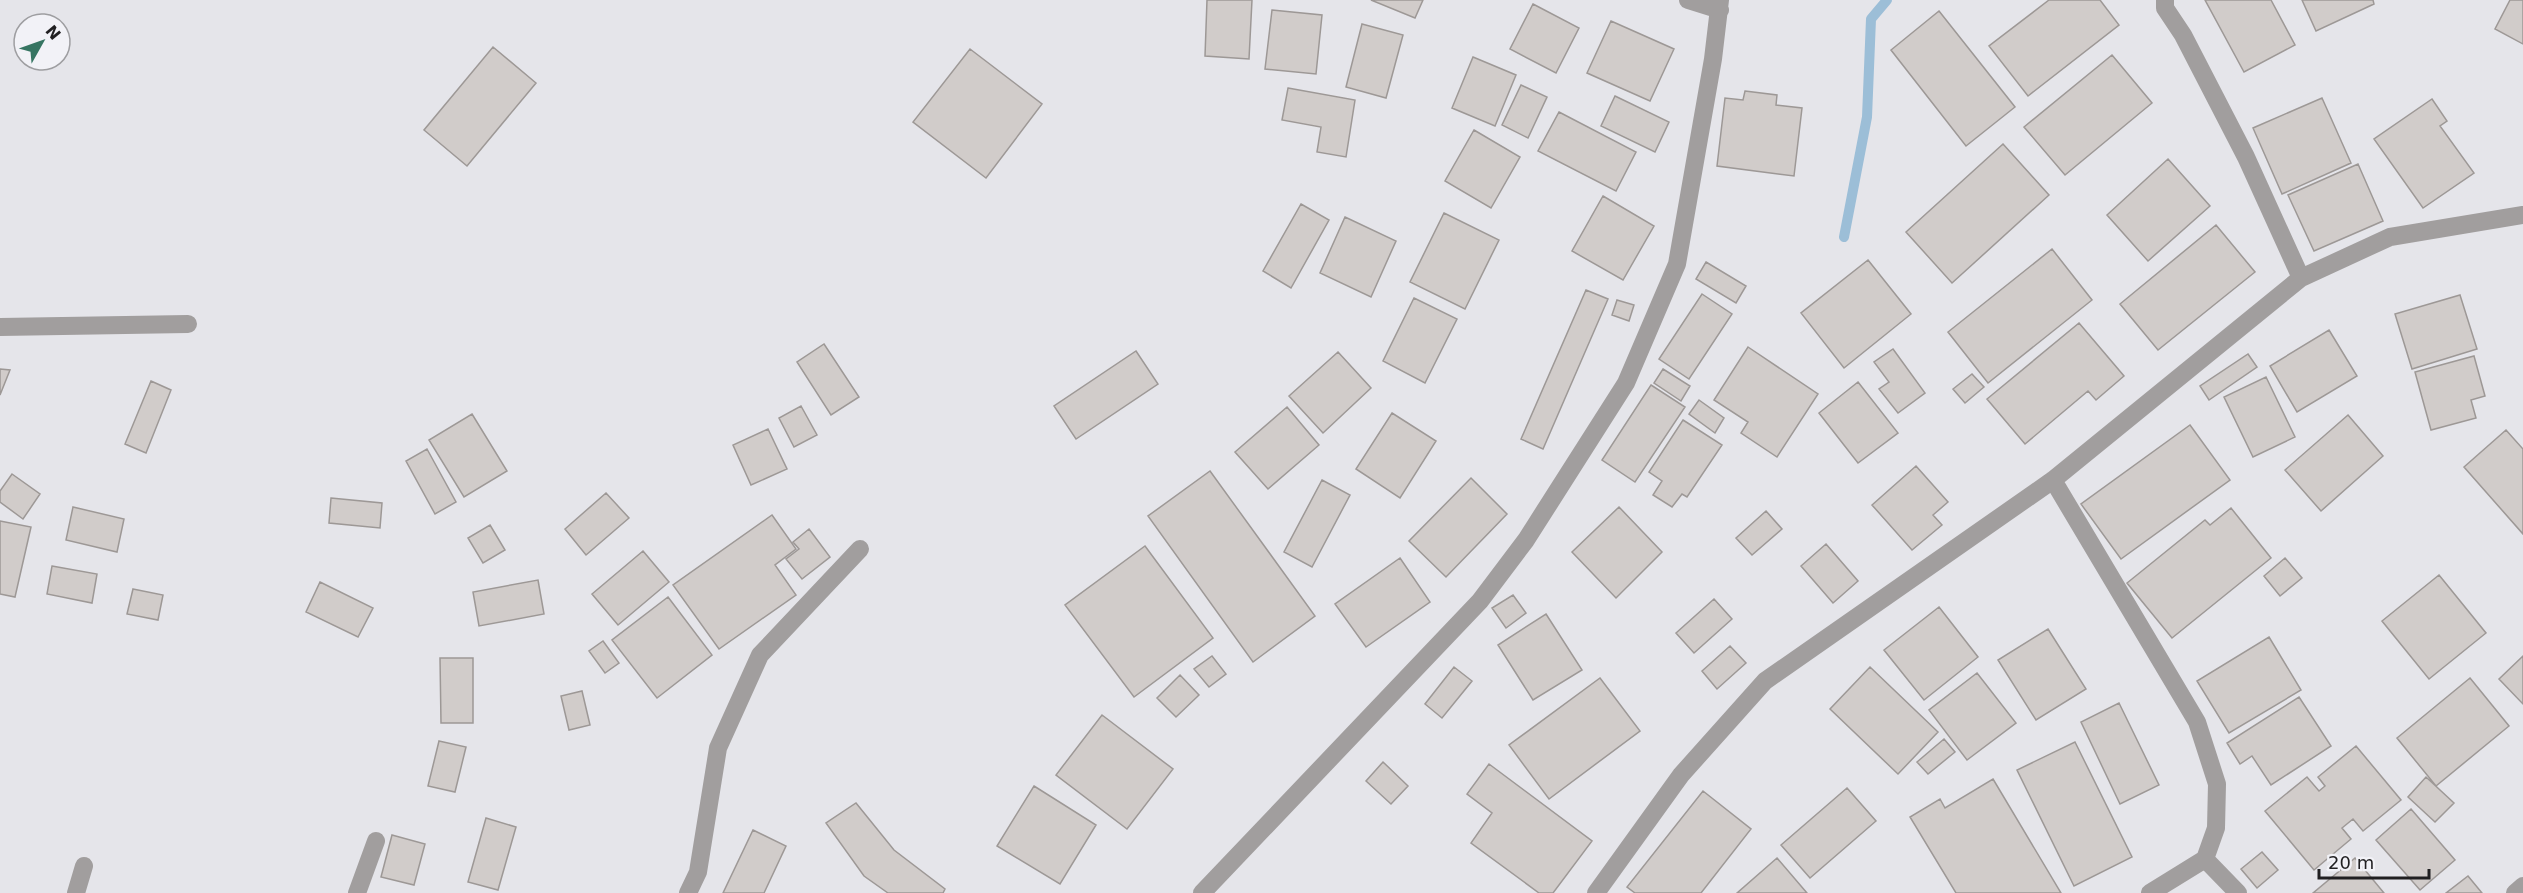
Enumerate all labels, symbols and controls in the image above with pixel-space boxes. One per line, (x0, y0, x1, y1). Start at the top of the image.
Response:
north arrow (12, 12, 72, 72)
text: N (42, 21, 65, 44)
scale bar (2319, 842, 2428, 880)
text: 20 m (2328, 852, 2374, 873)

